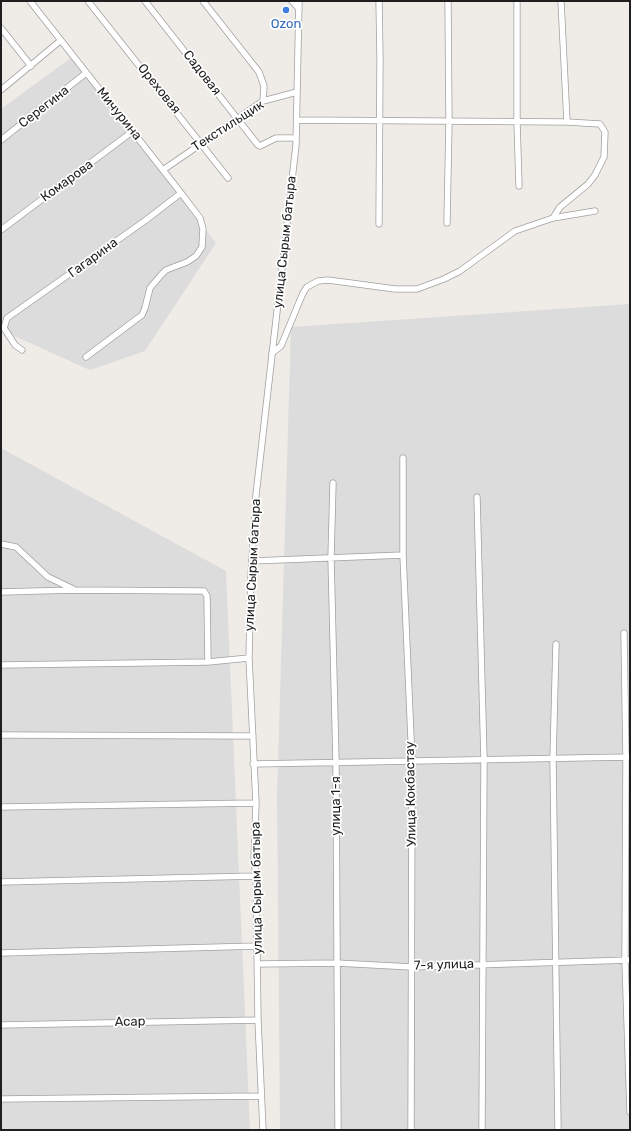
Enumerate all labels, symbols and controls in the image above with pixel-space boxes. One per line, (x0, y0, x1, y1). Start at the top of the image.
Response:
marker: Ozon (281, 5, 291, 15)
place label: Ozon (271, 16, 301, 32)
street label: Садовая (180, 47, 224, 99)
street label: Ореховая (134, 61, 184, 117)
street label: Серегина (16, 83, 72, 131)
street label: Мичурина (93, 85, 145, 143)
street label: Текстильщик (189, 97, 267, 155)
street label: Комарова (38, 157, 96, 205)
street label: улица Сырым батыра (270, 175, 300, 309)
street label: Гагарина (65, 235, 121, 281)
street label: улица Сырым батыра (242, 498, 264, 632)
street label: Улица Кокбастау (402, 741, 420, 847)
street label: улица 1-я (328, 776, 344, 836)
street label: улица Сырым батыра (248, 821, 266, 955)
street label: 7-я улица (414, 956, 474, 974)
street label: Асар (114, 1014, 146, 1030)

